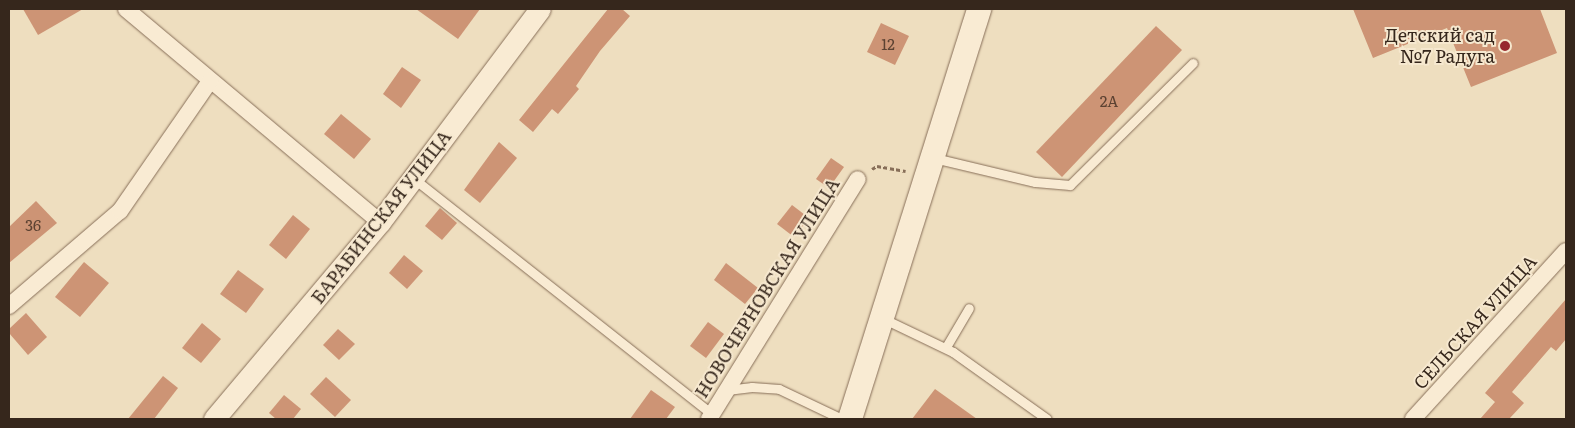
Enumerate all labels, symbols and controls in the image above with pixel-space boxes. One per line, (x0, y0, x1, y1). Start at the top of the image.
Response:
place label: Детский сад №7 Радуга (1385, 25, 1495, 68)
house number: 12 (881, 35, 895, 53)
marker: Детский сад №7 Радуга (1499, 40, 1511, 52)
house number: 2А (1100, 92, 1118, 110)
street label: БАРАБИНСКАЯ УЛИЦА (307, 126, 455, 308)
street label: НОВОЧЕРНОВСКАЯ УЛИЦА (690, 174, 844, 402)
house number: 36 (25, 216, 41, 234)
street label: СЕЛЬСКАЯ УЛИЦА (1409, 251, 1541, 393)

